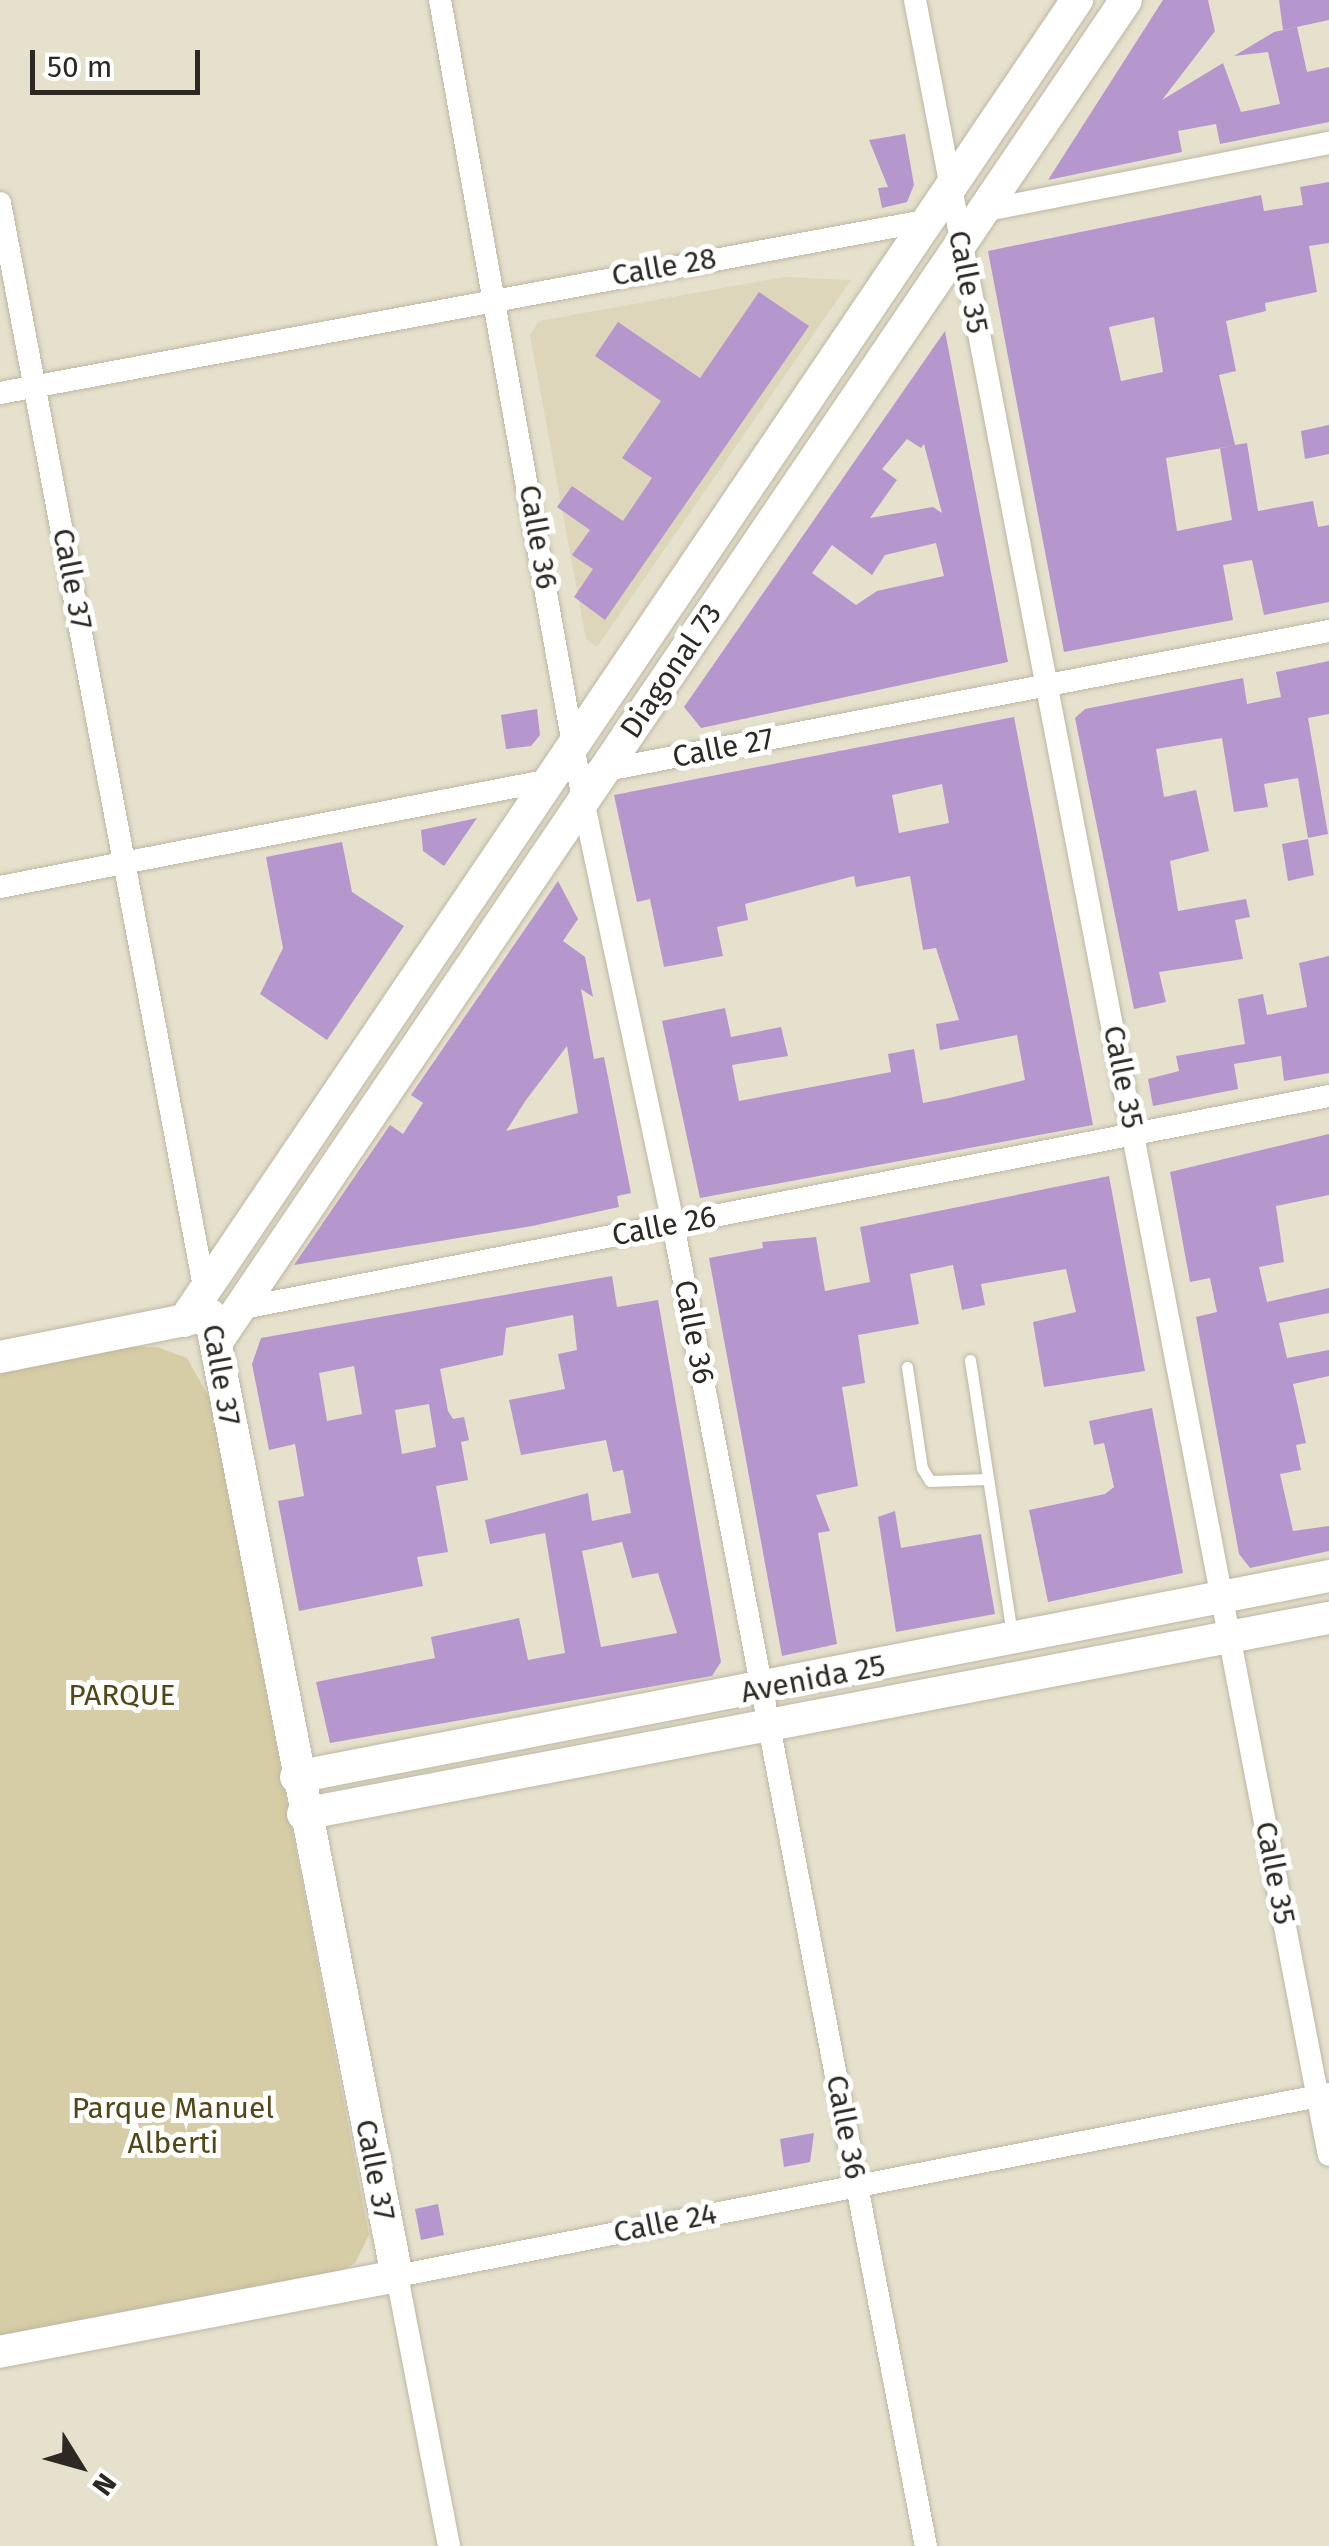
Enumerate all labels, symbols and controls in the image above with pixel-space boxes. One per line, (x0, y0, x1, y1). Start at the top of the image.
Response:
scale bar (35, 30, 205, 92)
text: 50 m (47, 49, 112, 85)
street label: Calle 35 (940, 227, 996, 337)
street label: Calle 28 (609, 240, 719, 294)
street label: Calle 36 (511, 482, 565, 592)
street label: Calle 37 (45, 525, 99, 633)
street label: Diagonal 73 (613, 597, 729, 745)
street label: Calle 27 (669, 721, 777, 775)
street label: Calle 35 (1095, 1022, 1151, 1132)
street label: Calle 26 (609, 1198, 719, 1254)
street label: Calle 36 (666, 1277, 722, 1387)
street label: Calle 37 (194, 1321, 248, 1429)
street label: Avenida 25 (738, 1647, 888, 1711)
park label: PARQUE (68, 1677, 176, 1713)
street label: Calle 35 (1247, 1818, 1303, 1928)
street label: Calle 36 (818, 2072, 874, 2182)
park label: Parque Manuel Alberti (72, 2090, 274, 2160)
street label: Calle 37 (348, 2116, 402, 2224)
street label: Calle 24 (610, 2195, 720, 2251)
north arrow (30, 2416, 130, 2516)
text: N (86, 2467, 123, 2502)

